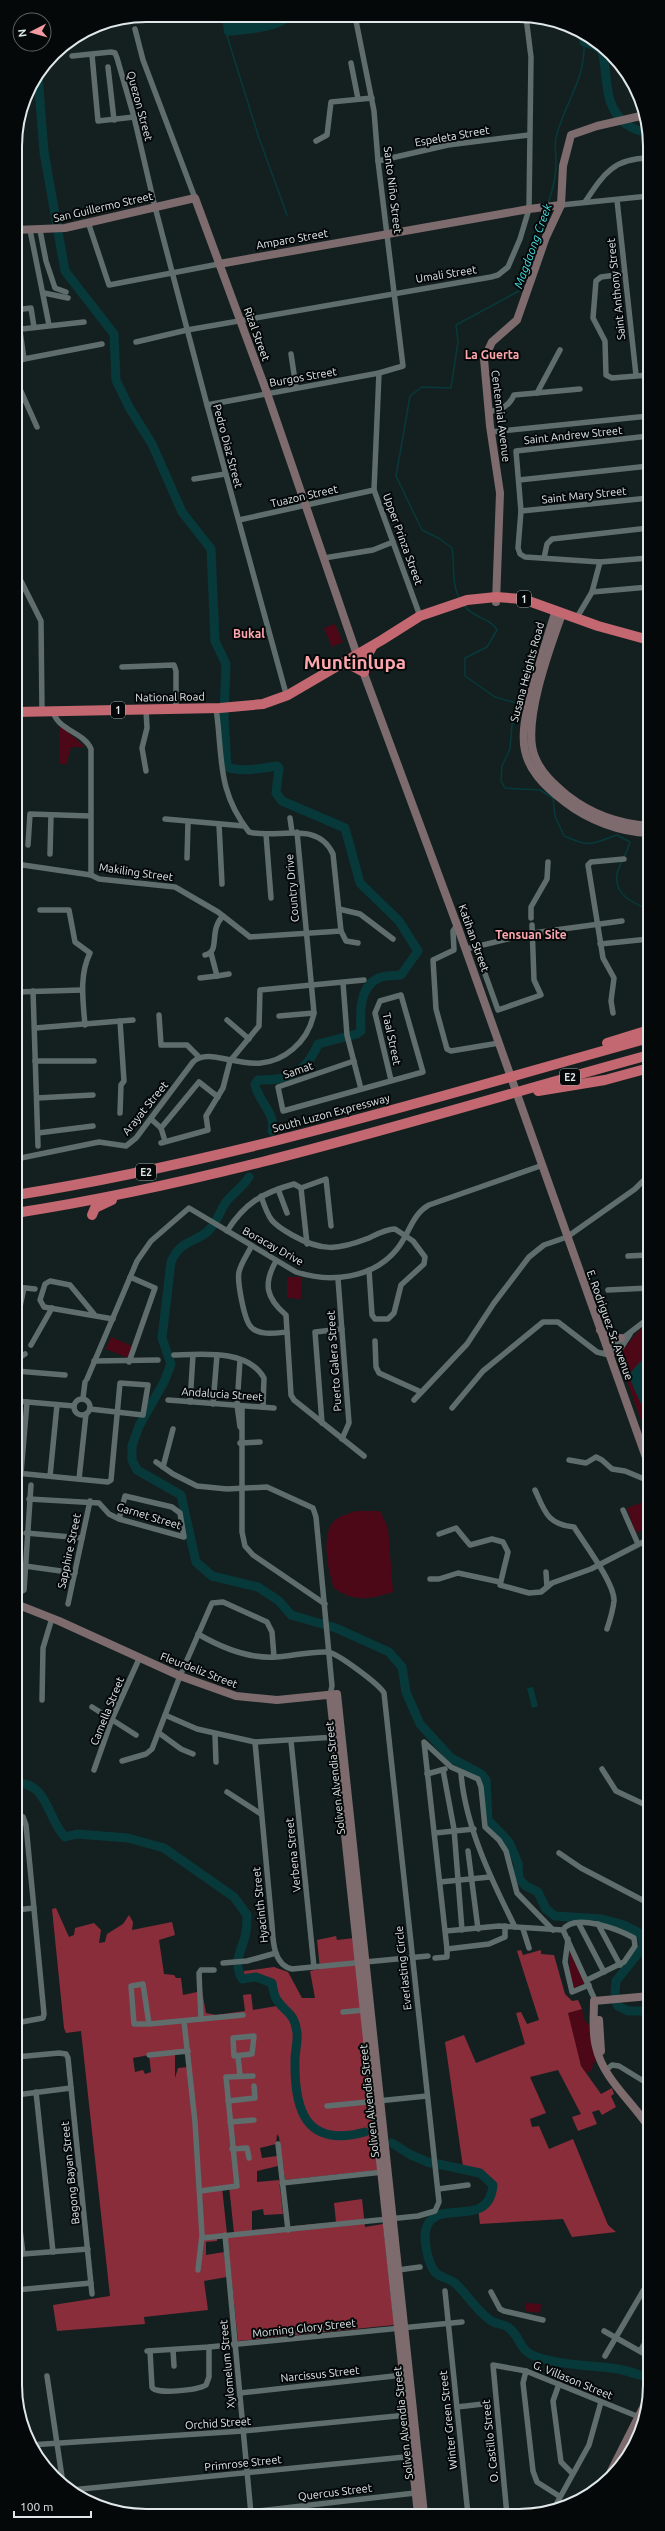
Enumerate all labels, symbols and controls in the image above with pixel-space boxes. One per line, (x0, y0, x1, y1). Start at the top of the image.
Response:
north arrow (12, 12, 52, 52)
text: N (16, 28, 28, 38)
street label: Quezon Street (125, 70, 155, 143)
street label: Espeleta Street (414, 123, 491, 148)
street label: Santo Niño Street (382, 146, 404, 235)
street label: San Guillermo Street (52, 190, 155, 224)
water label: Magdaong Creek (511, 201, 554, 290)
street label: Amparo Street (255, 227, 329, 251)
street label: Saint Anthony Street (605, 237, 627, 341)
street label: Umali Street (415, 263, 478, 285)
street label: Rizal Street (242, 305, 273, 363)
district label: La Guerta (465, 348, 519, 361)
street label: Burgos Street (268, 365, 338, 389)
street label: Centennial Avenue (489, 369, 513, 463)
street label: Pedro Diaz Street (211, 403, 245, 490)
street label: Saint Andrew Street (523, 424, 624, 446)
street label: Tuazon Street (269, 482, 339, 510)
street label: Saint Mary Street (541, 485, 628, 505)
street label: Upper Prinza Street (381, 491, 425, 587)
road number: 1 (517, 591, 531, 607)
street label: Susana Heights Road (508, 621, 546, 723)
district label: Bukal (233, 627, 265, 640)
district label: Muntinlupa (304, 651, 406, 673)
street label: National Road (135, 690, 205, 704)
road number: 1 (111, 702, 125, 718)
street label: Country Drive (283, 853, 301, 923)
street label: Makiling Street (98, 861, 175, 883)
street label: Katihan Street (456, 903, 492, 974)
district label: Tensuan Site (495, 928, 567, 941)
street label: Taal Street (381, 1012, 404, 1067)
street label: Samat (281, 1059, 315, 1081)
road number: E2 (560, 1069, 580, 1085)
street label: Arayat Street (120, 1078, 171, 1137)
street label: South Luzon Expressway (271, 1091, 392, 1134)
road number: E2 (136, 1164, 156, 1180)
street label: Boracay Drive (240, 1224, 306, 1268)
street label: E. Rodriguez Sr. Avenue (585, 1268, 635, 1382)
street label: Puerto Galera Street (324, 1309, 344, 1412)
street label: Andalucia Street (181, 1385, 264, 1403)
street label: Garnet Street (115, 1500, 183, 1532)
street label: Sapphire Street (55, 1512, 83, 1590)
street label: Fleurdeliz Street (159, 1650, 240, 1690)
street label: Camella Street (88, 1674, 126, 1747)
street label: Soliven Alvendia Street (323, 1720, 347, 1835)
street label: Verbena Street (283, 1817, 303, 1893)
street label: Hyacinth Street (250, 1866, 270, 1944)
street label: Everlasting Circle (393, 1925, 413, 2011)
street label: Soliven Alvendia Street (357, 2043, 381, 2158)
street label: Bagong Bayan Street (59, 2120, 81, 2225)
street label: Morning Glory Street (252, 2317, 357, 2339)
street label: Xylomelum Street (217, 2319, 237, 2409)
street label: G. Villason Street (531, 2359, 615, 2402)
street label: Narcissus Street (280, 2364, 361, 2384)
street label: Soliven Alvendia Street (391, 2365, 415, 2480)
street label: Winter Green Street (437, 2369, 459, 2470)
street label: O. Castillo Street (480, 2398, 500, 2483)
street label: Orchid Street (184, 2415, 252, 2431)
street label: Primrose Street (204, 2453, 283, 2473)
street label: Quercus Street (297, 2481, 373, 2502)
scale bar (14, 2493, 91, 2519)
text: 100 m (20, 2500, 53, 2513)

